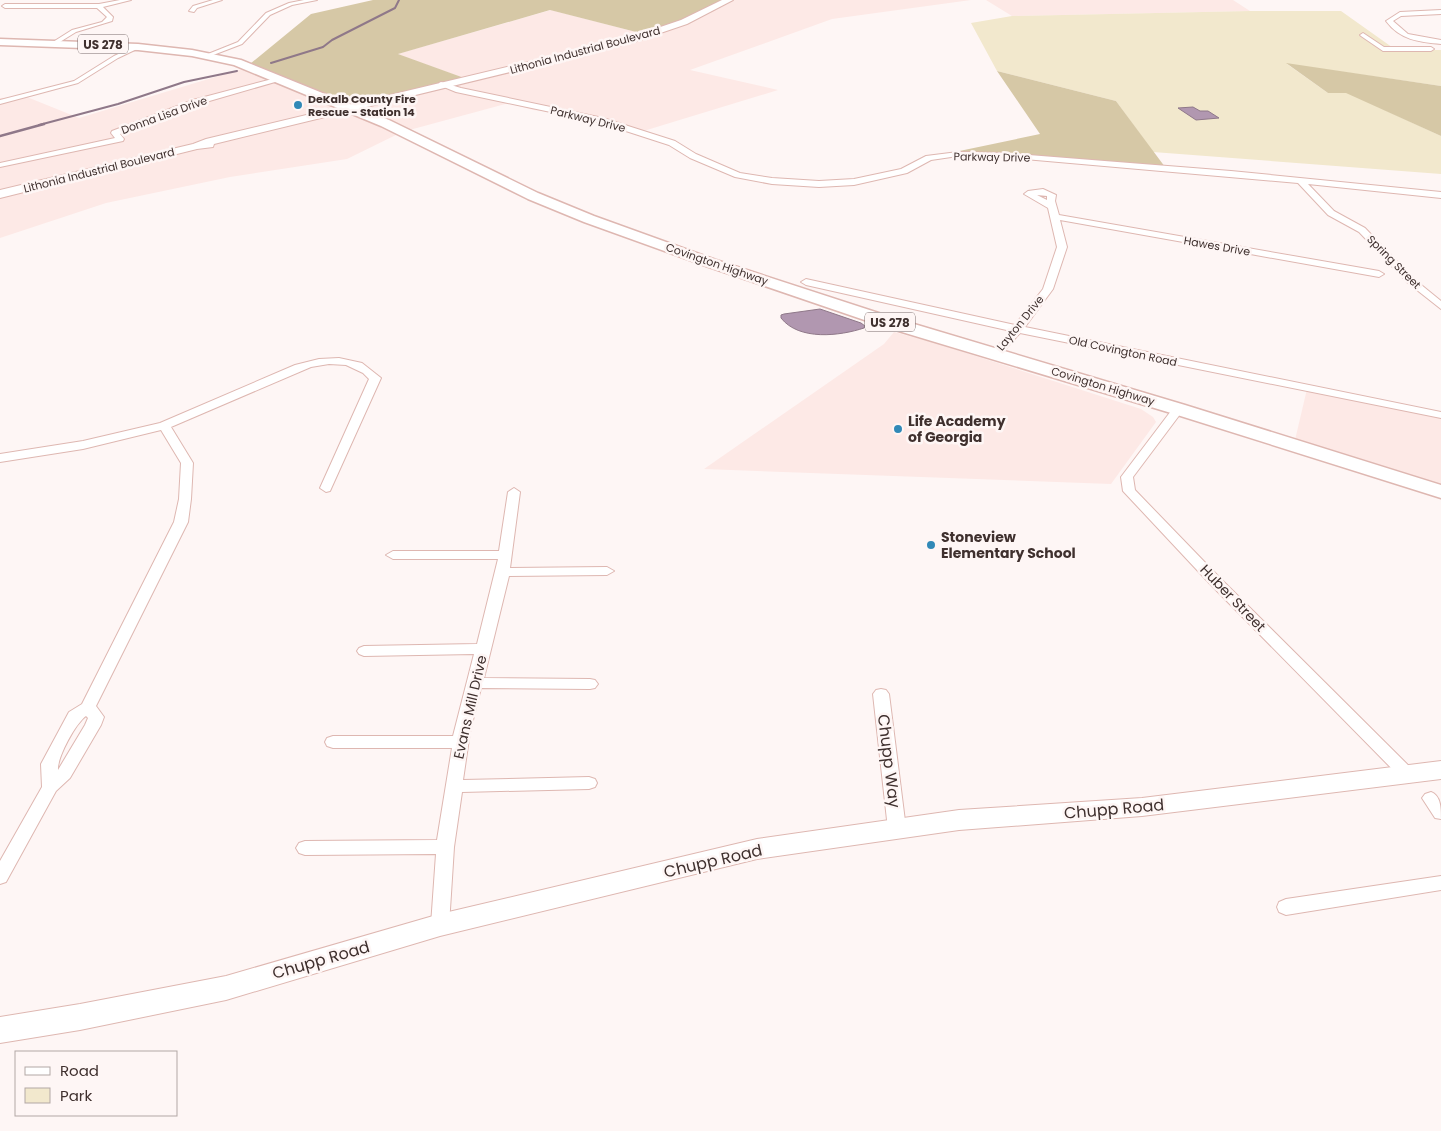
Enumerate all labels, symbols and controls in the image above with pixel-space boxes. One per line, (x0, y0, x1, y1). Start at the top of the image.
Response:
street label: Lithonia Industrial Boulevard (508, 22, 662, 78)
road number: US 278 (78, 34, 128, 54)
place label: DeKalb County Fire Rescue - Station 14 (308, 91, 416, 120)
street label: Donna Lisa Drive (119, 92, 209, 138)
marker: DeKalb County Fire Rescue - Station 14 (292, 99, 304, 111)
street label: Parkway Drive (549, 102, 627, 136)
street label: Lithonia Industrial Boulevard (22, 143, 176, 197)
street label: Parkway Drive (953, 148, 1031, 166)
street label: Spring Street (1363, 231, 1425, 293)
street label: Hawes Drive (1183, 232, 1252, 260)
street label: Covington Highway (664, 239, 771, 289)
street label: Layton Drive (993, 292, 1047, 354)
road number: US 278 (865, 313, 915, 332)
street label: Old Covington Road (1067, 332, 1179, 370)
street label: Covington Highway (1049, 363, 1157, 410)
place label: Life Academy of Georgia (908, 411, 1006, 447)
marker: Life Academy of Georgia (892, 423, 904, 435)
place label: Stoneview Elementary School (941, 527, 1076, 563)
marker: Stoneview Elementary School (925, 539, 937, 551)
street label: Huber Street (1196, 560, 1270, 636)
street label: Evans Mill Drive (448, 653, 492, 761)
street label: Chupp Way (872, 713, 906, 809)
street label: Chupp Road (1063, 793, 1165, 825)
street label: Chupp Road (662, 839, 764, 883)
street label: Chupp Road (270, 935, 372, 985)
legend (15, 1051, 178, 1116)
text: Road (60, 1060, 99, 1081)
text: Park (60, 1085, 92, 1106)

